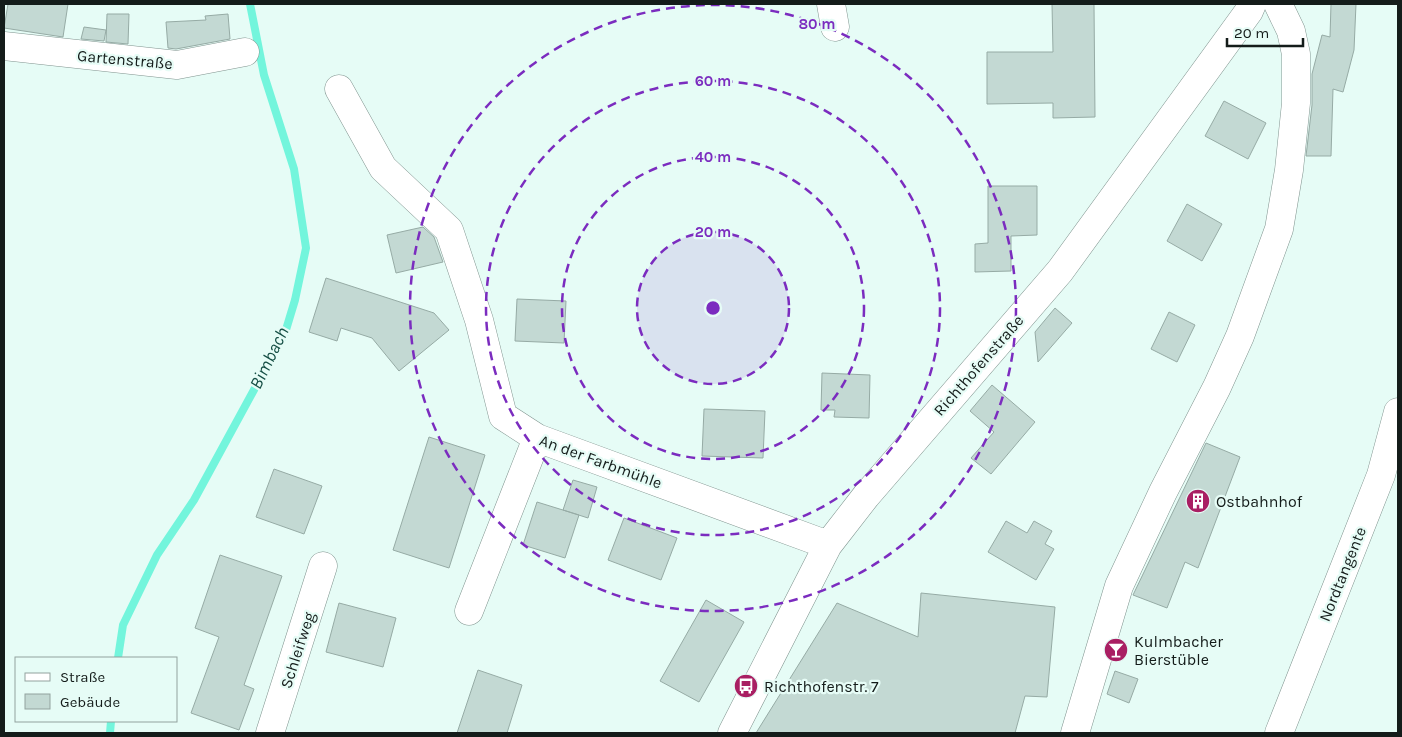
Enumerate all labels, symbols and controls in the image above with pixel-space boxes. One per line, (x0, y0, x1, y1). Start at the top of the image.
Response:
text: 80 m (798, 15, 836, 33)
scale bar (1227, 15, 1303, 47)
text: 20 m (1234, 24, 1269, 42)
street label: Gartenstraße (76, 46, 174, 73)
text: 60 m (695, 72, 731, 90)
text: 40 m (695, 148, 731, 166)
text: 20 m (695, 223, 731, 241)
centre of rings (704, 299, 722, 317)
street label: Richthofenstraße (929, 311, 1027, 420)
water label: Bimbach (244, 323, 294, 393)
street label: An der Farbmühle (537, 430, 665, 492)
building icon: Ostbahnhof (1185, 488, 1211, 514)
place label: Ostbahnhof (1216, 492, 1303, 511)
street label: Nordtangente (1315, 524, 1370, 624)
street label: Schleifweg (276, 609, 319, 691)
place label: Kulmbacher Bierstüble (1134, 632, 1223, 669)
bar icon: Kulmbacher Bierstüble (1103, 637, 1129, 663)
legend (15, 657, 178, 722)
text: Straße (60, 668, 105, 686)
bus stop icon: Richthofenstr. 7 (733, 673, 759, 699)
place label: Richthofenstr. 7 (764, 677, 879, 696)
text: Gebäude (60, 693, 120, 711)

